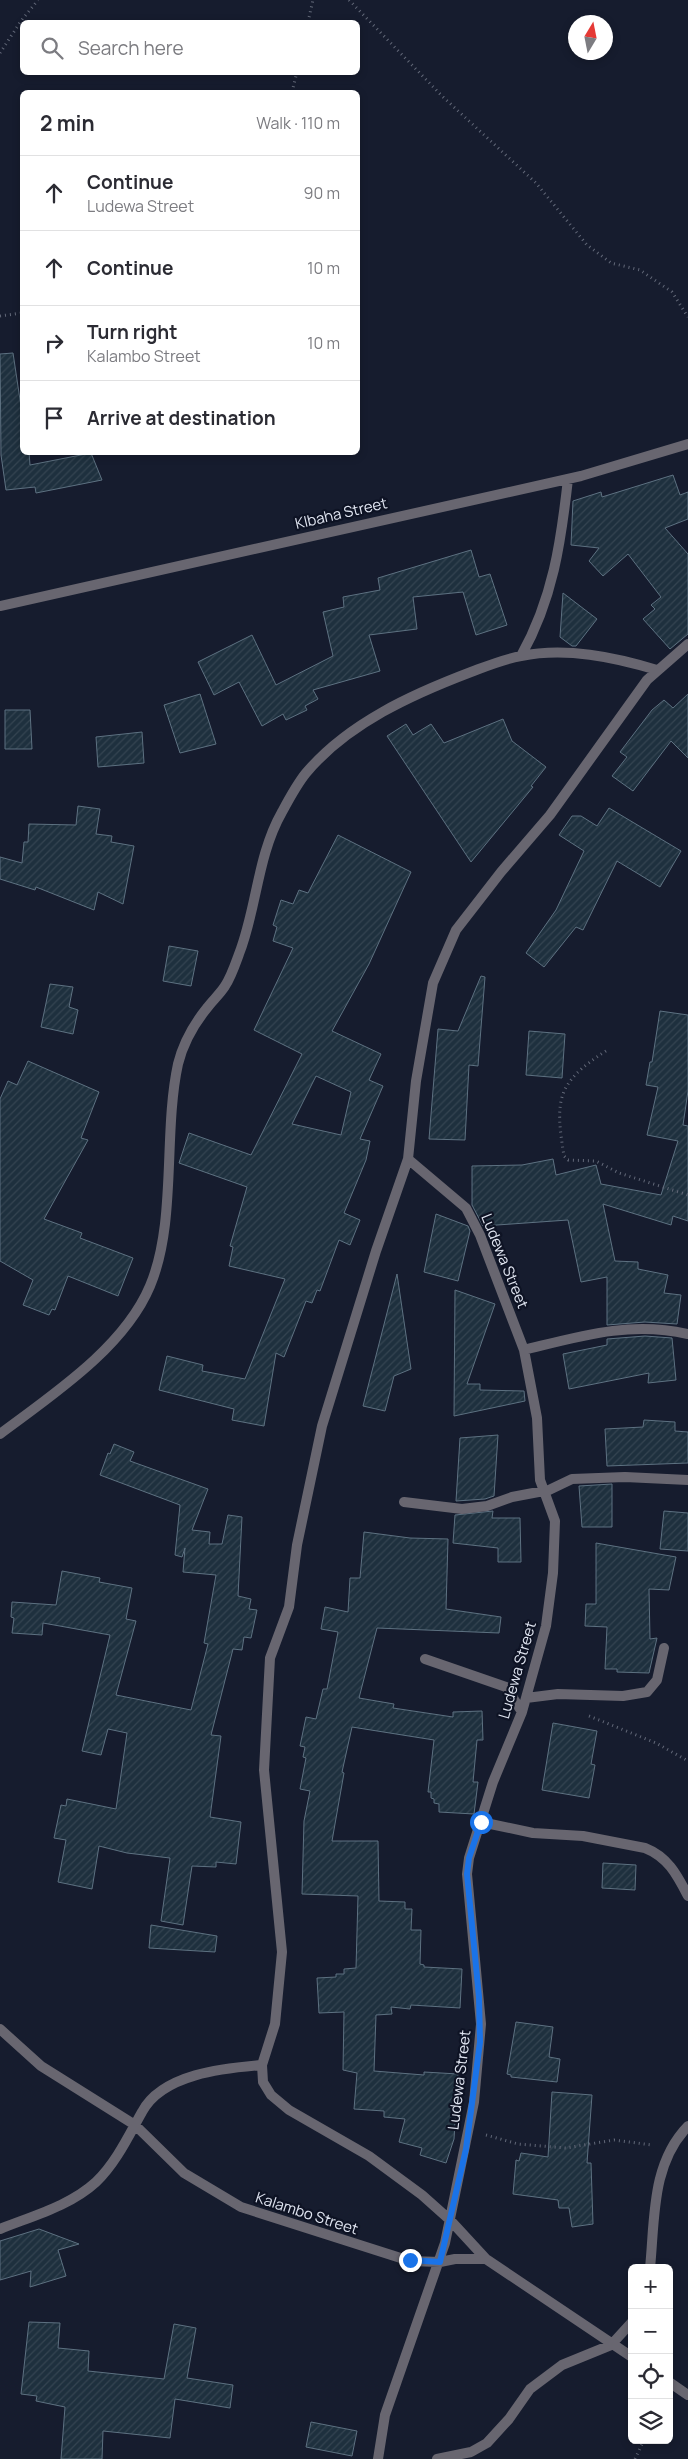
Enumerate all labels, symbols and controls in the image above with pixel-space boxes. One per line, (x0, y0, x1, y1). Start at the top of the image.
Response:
north arrow (568, 15, 613, 60)
search box (20, 20, 360, 75)
icon: search (38, 34, 66, 62)
text: Search here (78, 35, 184, 61)
text: 2 min (40, 109, 95, 137)
text: Walk · 110 m (256, 112, 340, 134)
text: Continue (87, 169, 173, 195)
icon: ahead (40, 179, 68, 207)
text: 90 m (304, 182, 340, 204)
text: Ludewa Street (87, 195, 194, 217)
icon: ahead (40, 254, 68, 282)
text: Continue (87, 255, 173, 281)
text: 10 m (307, 257, 340, 279)
text: Turn right (87, 319, 177, 345)
icon: right (40, 329, 68, 357)
text: 10 m (307, 332, 340, 354)
text: Kalambo Street (87, 345, 201, 367)
icon: arrive (40, 404, 68, 432)
text: Arrive at destination (87, 405, 276, 431)
street label: KIbaha Street (293, 492, 389, 534)
street label: Ludewa Street (476, 1211, 534, 1311)
street label: Ludewa Street (493, 1619, 541, 1721)
route start (470, 1811, 493, 1834)
street label: Ludewa Street (442, 2029, 476, 2131)
street label: Kalambo Street (253, 2187, 361, 2239)
route end (399, 2249, 422, 2272)
map controls (628, 2264, 673, 2444)
button: + (628, 2264, 673, 2309)
button: − (628, 2309, 673, 2354)
button: locate (628, 2354, 673, 2399)
button: layers (628, 2399, 673, 2444)

